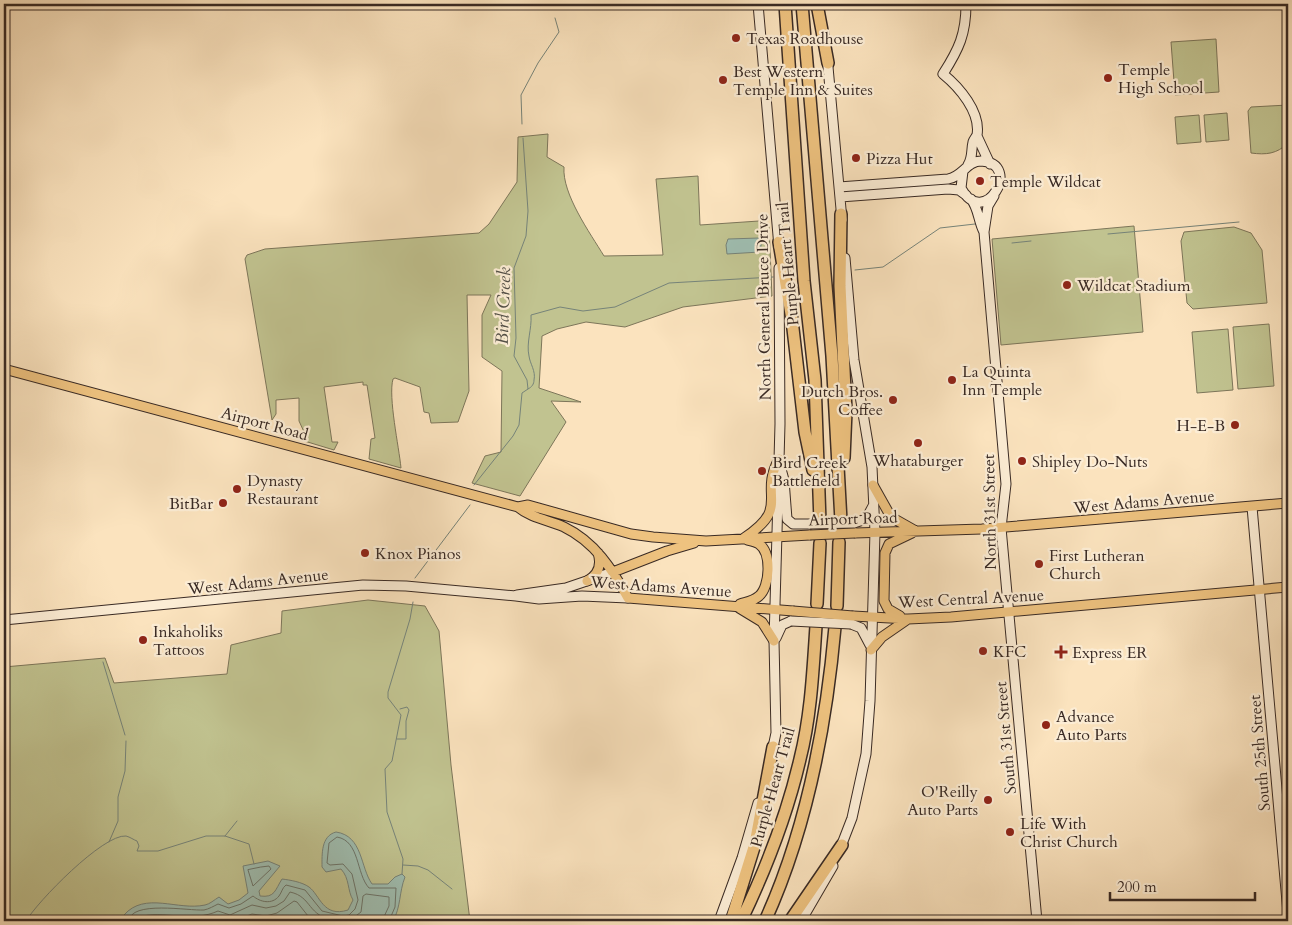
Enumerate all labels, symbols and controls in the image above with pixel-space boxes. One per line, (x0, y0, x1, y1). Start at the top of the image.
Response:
place label: Texas Roadhouse (746, 28, 864, 50)
marker: Texas Roadhouse (730, 32, 742, 44)
place label: Temple High School (1118, 59, 1203, 99)
place label: Best Western Temple Inn & Suites (733, 61, 873, 101)
marker: Temple High School (1102, 72, 1114, 84)
marker: Best Western Temple Inn & Suites (717, 74, 729, 86)
place label: Pizza Hut (866, 148, 933, 170)
marker: Pizza Hut (850, 152, 862, 164)
place label: Temple Wildcat (990, 171, 1101, 193)
marker: Temple Wildcat (974, 175, 986, 187)
street label: Purple Heart Trail (772, 201, 804, 327)
street label: North General Bruce Drive (751, 213, 777, 401)
water label: Bird Creek (490, 267, 517, 345)
place label: Wildcat Stadium (1076, 275, 1191, 297)
marker: Wildcat Stadium (1061, 279, 1073, 291)
place label: La Quinta Inn Temple (962, 361, 1042, 401)
marker: La Quinta Inn Temple (946, 374, 958, 386)
place label: Dutch Bros. Coffee (801, 381, 883, 421)
marker: Dutch Bros. Coffee (887, 394, 899, 406)
street label: Airport Road (219, 402, 311, 446)
place label: H-E-B (1177, 415, 1225, 437)
marker: H-E-B (1229, 419, 1241, 431)
marker: Whataburger (912, 437, 924, 449)
place label: Whataburger (872, 450, 963, 472)
place label: Shipley Do-Nuts (1032, 451, 1148, 473)
place label: Bird Creek Battlefield (772, 452, 848, 492)
street label: North 31st Street (978, 454, 1002, 570)
marker: Shipley Do-Nuts (1016, 455, 1028, 467)
marker: Bird Creek Battlefield (756, 465, 768, 477)
place label: Dynasty Restaurant (247, 470, 318, 510)
marker: Dynasty Restaurant (231, 483, 243, 495)
street label: West Adams Avenue (1072, 485, 1216, 519)
place label: BitBar (169, 493, 213, 515)
marker: BitBar (217, 497, 229, 509)
street label: Airport Road (808, 506, 898, 532)
place label: Knox Pianos (375, 543, 461, 565)
place label: First Lutheran Church (1049, 545, 1145, 585)
marker: Knox Pianos (359, 547, 371, 559)
marker: First Lutheran Church (1033, 558, 1045, 570)
street label: West Adams Avenue (186, 564, 330, 600)
street label: West Adams Avenue (589, 571, 732, 603)
street label: West Central Avenue (896, 584, 1045, 614)
place label: Inkaholiks Tattoos (153, 621, 223, 661)
marker: Inkaholiks Tattoos (137, 634, 149, 646)
place label: KFC (993, 641, 1026, 663)
place label: Express ER (1072, 642, 1147, 664)
marker: KFC (977, 645, 989, 657)
marker: Express ER (1054, 645, 1068, 659)
street label: South 31st Street (990, 681, 1022, 795)
street label: South 25th Street (1244, 694, 1276, 812)
place label: Advance Auto Parts (1056, 706, 1127, 746)
marker: Advance Auto Parts (1040, 719, 1052, 731)
street label: Purple Heart Trail (745, 725, 801, 850)
place label: O'Reilly Auto Parts (907, 781, 979, 821)
marker: O'Reilly Auto Parts (982, 794, 994, 806)
place label: Life With Christ Church (1020, 813, 1118, 853)
marker: Life With Christ Church (1004, 826, 1016, 838)
scale bar (1110, 870, 1254, 902)
text: 200 m (1117, 877, 1157, 897)

